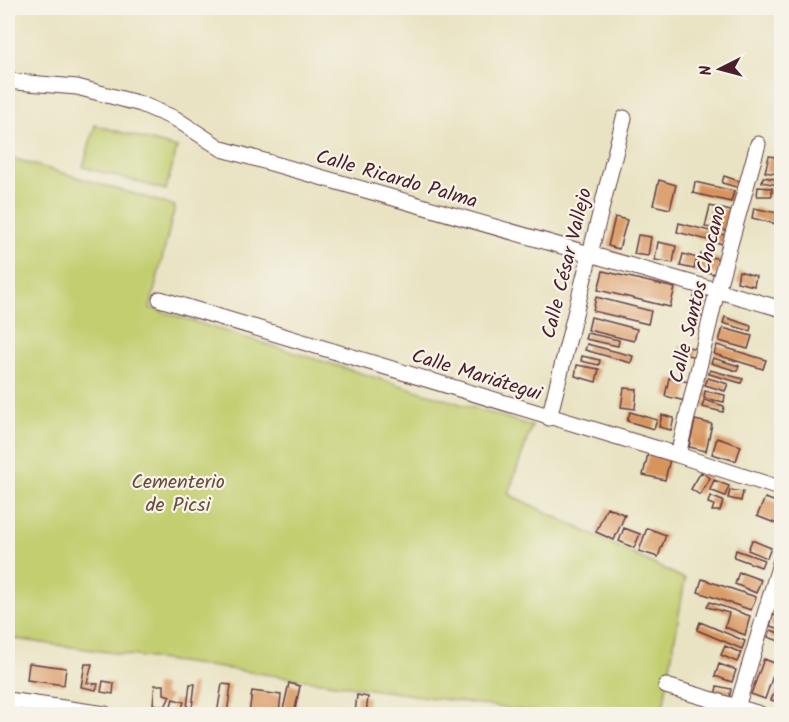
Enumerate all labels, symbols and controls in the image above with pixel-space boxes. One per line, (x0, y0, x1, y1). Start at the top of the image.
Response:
north arrow (690, 39, 750, 99)
text: N (694, 64, 720, 77)
street label: Calle Ricardo Palma (312, 142, 481, 218)
street label: Calle César Vallejo (534, 185, 602, 342)
street label: Calle Santos Chocano (661, 202, 736, 387)
street label: Calle Mariátegui (407, 341, 547, 411)
park label: Cementerio de Picsi (131, 467, 225, 522)

